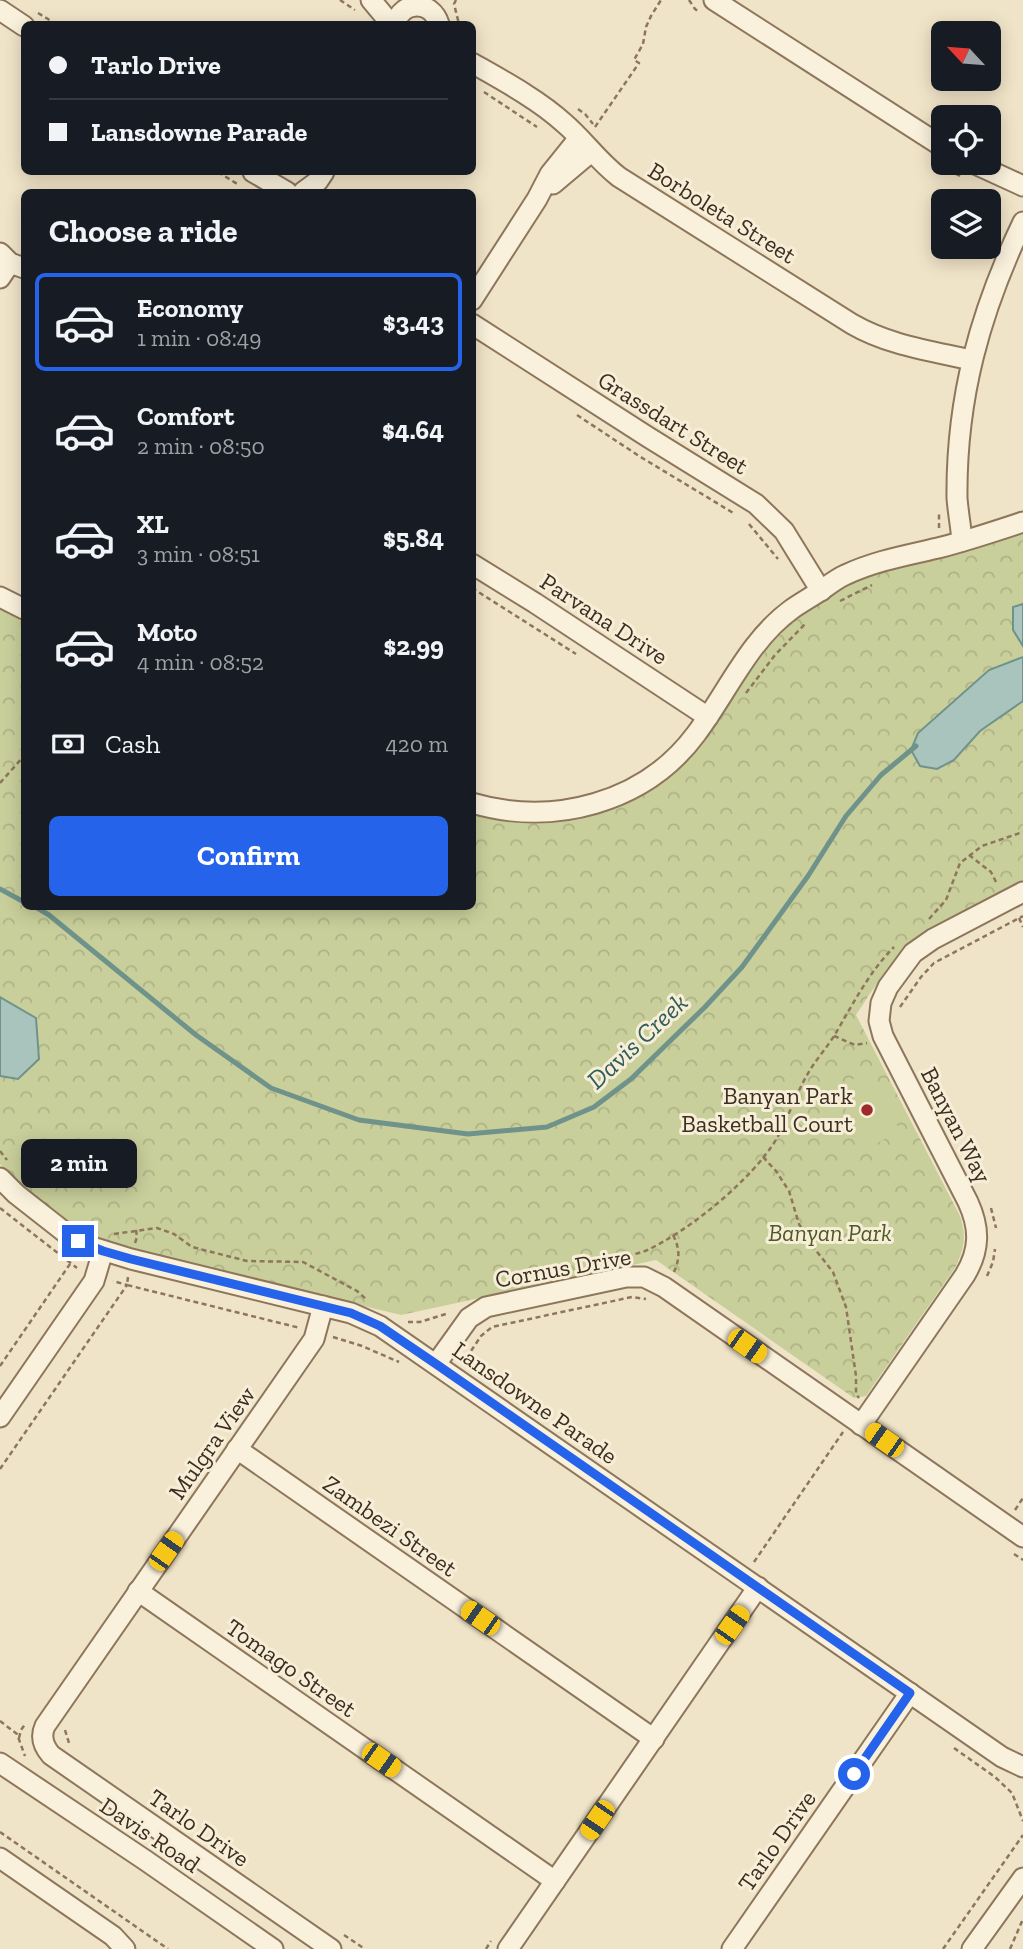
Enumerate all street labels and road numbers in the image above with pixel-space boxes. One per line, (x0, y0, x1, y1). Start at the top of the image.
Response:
street label: Borboleta Street (643, 156, 802, 270)
street label: Grassdart Street (593, 365, 754, 480)
street label: Parvana Drive (535, 567, 674, 671)
street label: Banyan Way (915, 1062, 998, 1188)
street label: Cornus Drive (493, 1241, 633, 1294)
street label: Lansdowne Parade (447, 1335, 623, 1470)
street label: Mulgra View (162, 1380, 261, 1505)
street label: Zambezi Street (318, 1469, 463, 1582)
street label: Tomago Street (221, 1612, 362, 1723)
street label: Tarlo Drive (143, 1782, 255, 1873)
street label: Tarlo Drive (731, 1785, 822, 1897)
street label: Davis Road (95, 1791, 206, 1879)

